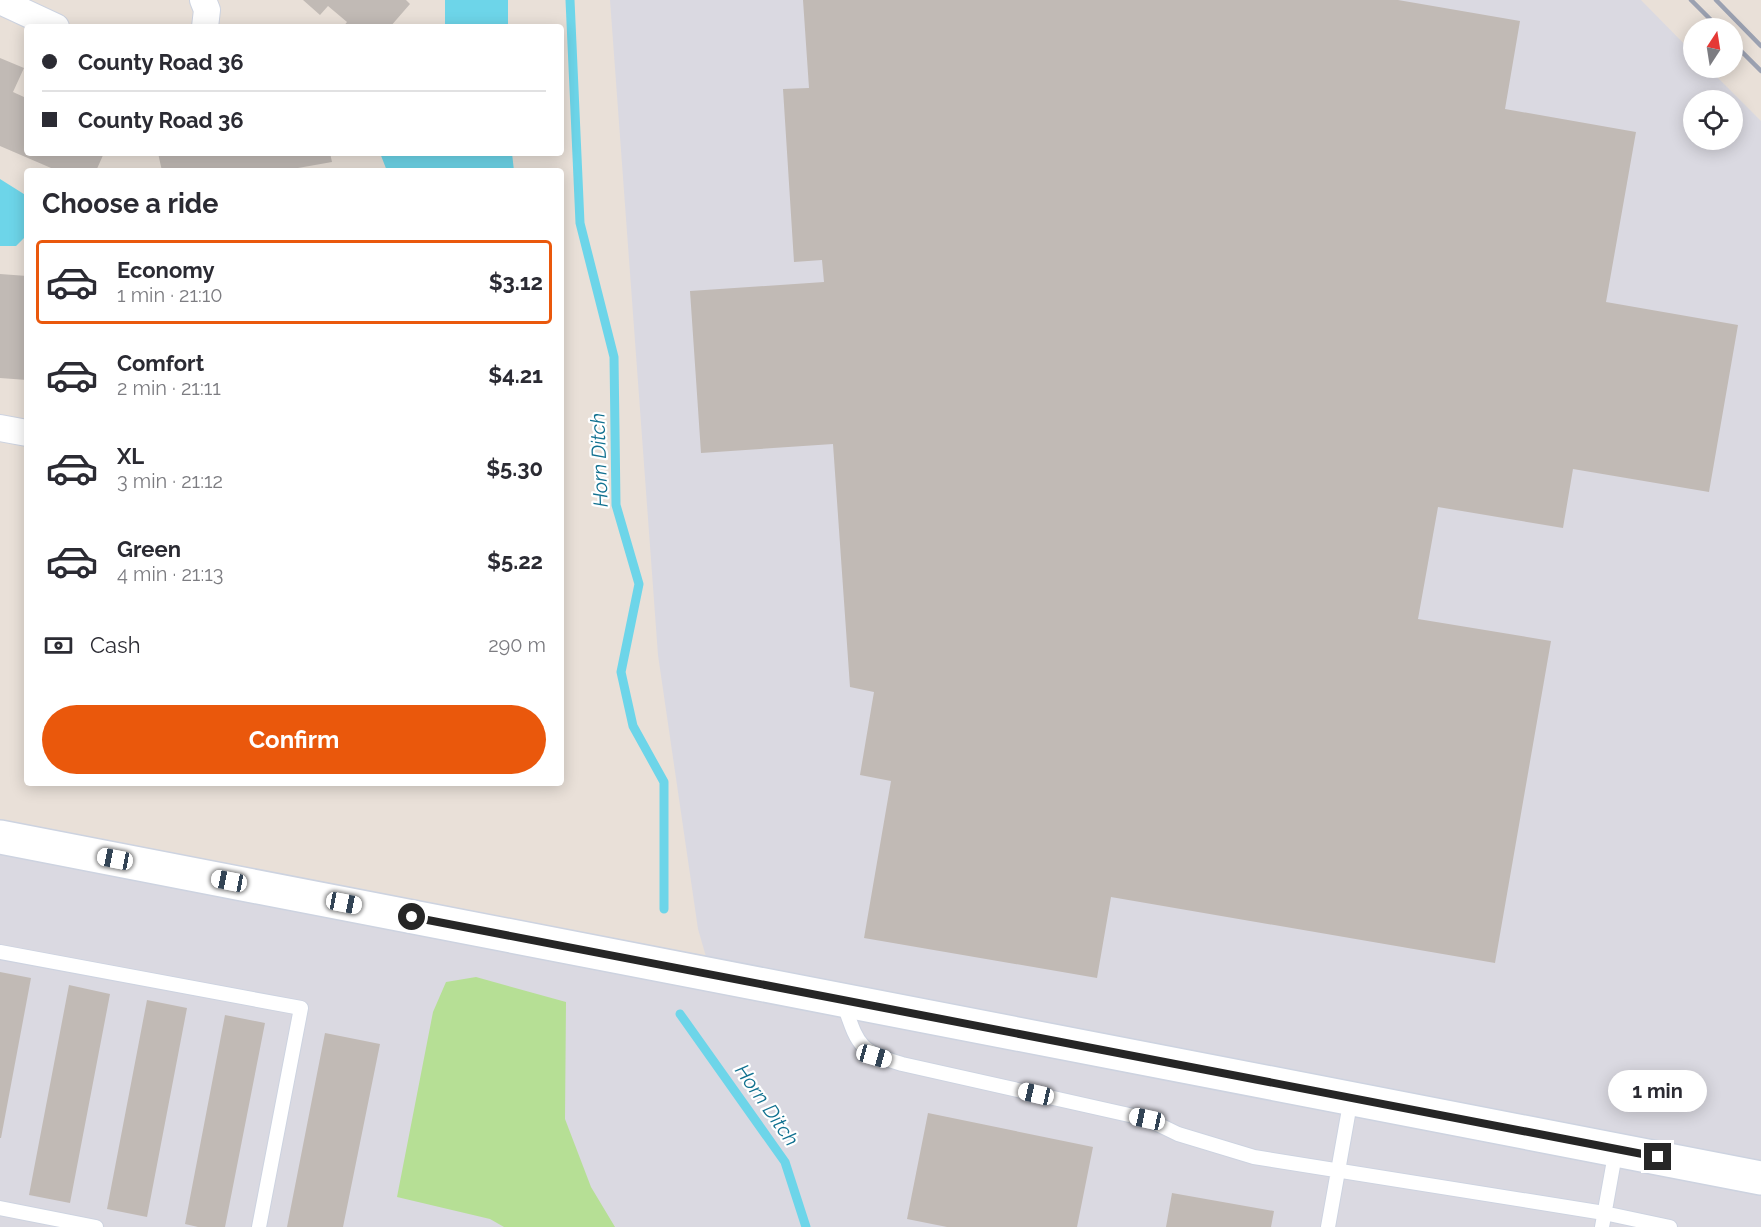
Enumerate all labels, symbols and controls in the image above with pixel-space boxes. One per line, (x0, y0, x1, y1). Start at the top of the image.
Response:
north arrow (1683, 18, 1743, 78)
map controls (1683, 18, 1743, 150)
text: County Road 36 (78, 49, 244, 75)
button: locate (1683, 90, 1743, 150)
text: County Road 36 (78, 107, 244, 133)
text: Choose a ride (42, 188, 218, 219)
icon: car (45, 255, 99, 309)
text: Economy (117, 257, 215, 283)
text: $3.12 (489, 269, 543, 295)
text: 1 min · 21:10 (117, 283, 223, 307)
icon: car (45, 348, 99, 402)
text: Comfort (117, 350, 204, 376)
text: $4.21 (488, 362, 543, 388)
text: 2 min · 21:11 (117, 376, 221, 400)
water label: Horn Ditch (585, 412, 613, 508)
icon: car (45, 441, 99, 495)
text: XL (117, 443, 144, 469)
text: $5.30 (486, 455, 543, 481)
text: 3 min · 21:12 (117, 469, 223, 493)
icon: car (45, 534, 99, 588)
text: Green (117, 536, 181, 562)
text: $5.22 (487, 548, 543, 574)
text: 4 min · 21:13 (117, 562, 223, 586)
icon: cash (42, 629, 75, 662)
text: Cash (90, 632, 141, 658)
text: 290 m (488, 633, 546, 657)
button: Confirm (42, 705, 546, 774)
car (96, 847, 134, 871)
car (210, 869, 248, 893)
car (325, 891, 363, 915)
route start (398, 903, 425, 930)
car (854, 1042, 894, 1070)
water label: Horn Ditch (730, 1059, 804, 1151)
callout: 1 min (1608, 1070, 1708, 1112)
text: 1 min (1632, 1079, 1683, 1103)
car (1016, 1081, 1056, 1107)
car (1128, 1106, 1166, 1132)
route end (1644, 1143, 1671, 1170)

